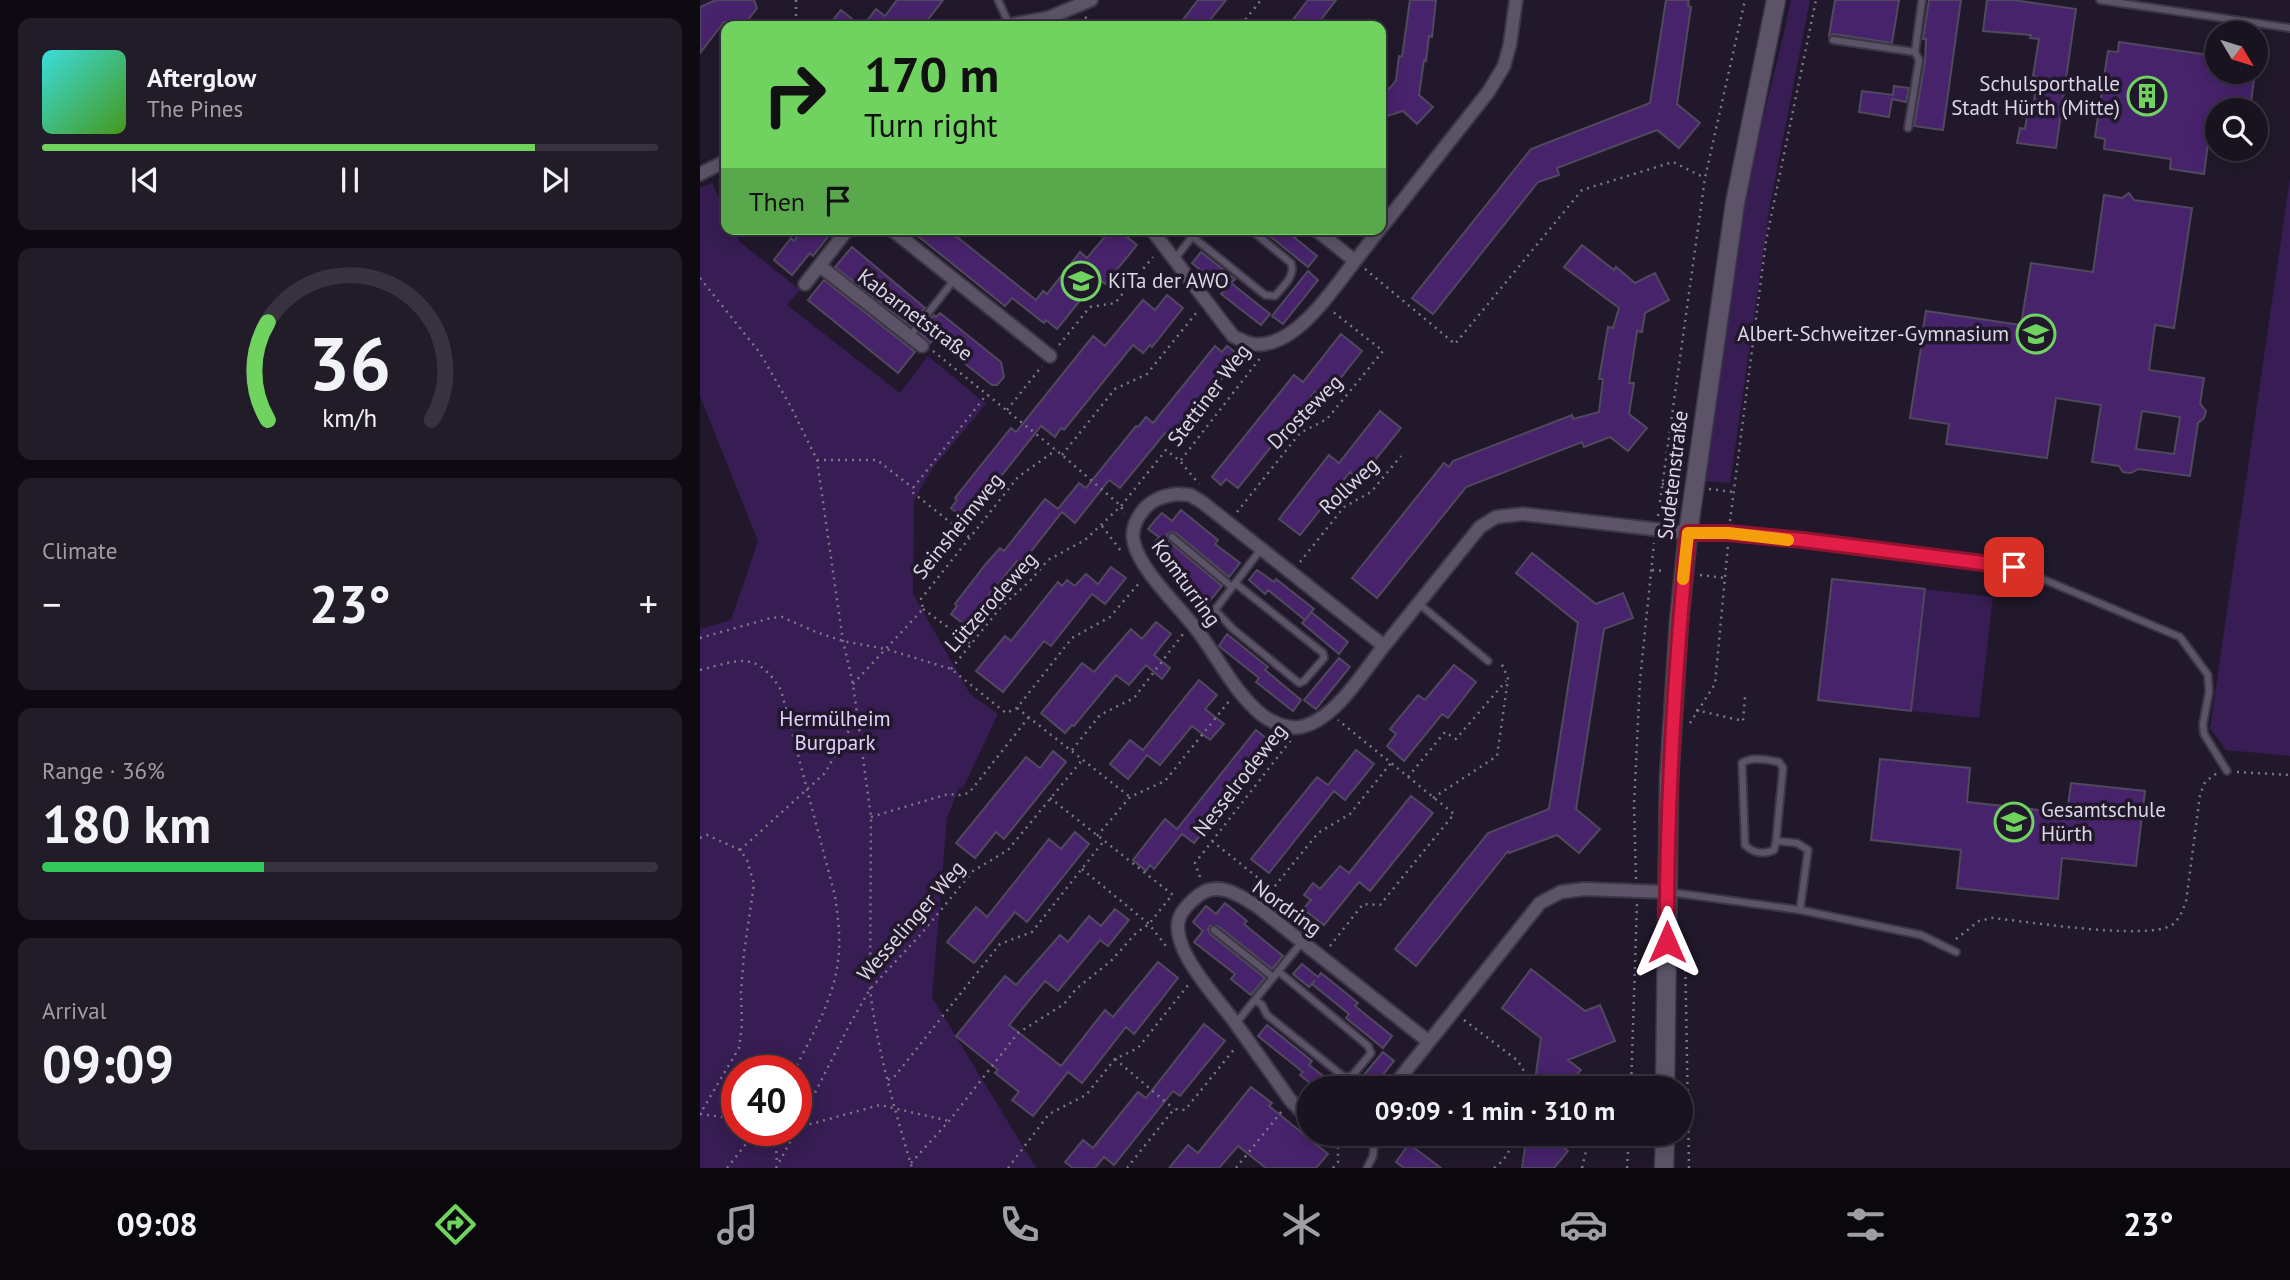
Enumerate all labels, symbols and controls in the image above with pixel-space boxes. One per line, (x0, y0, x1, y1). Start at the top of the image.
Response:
north arrow (2205, 21, 2268, 84)
map controls (2205, 21, 2268, 161)
text: 170 m (864, 42, 999, 106)
icon: right (749, 49, 840, 140)
text: Afterglow (147, 61, 256, 94)
place label: Schulsporthalle Stadt Hürth (Mitte) (1951, 70, 2120, 121)
building icon: Schulsporthalle Stadt Hürth (Mitte) (2126, 75, 2168, 117)
text: The Pines (147, 94, 243, 123)
button: search (2205, 98, 2268, 161)
text: Turn right (864, 104, 998, 146)
icon: previous (126, 161, 164, 199)
icon: pause (331, 161, 369, 199)
icon: next (536, 161, 574, 199)
icon: arrive (819, 182, 857, 220)
text: Then (749, 185, 805, 218)
school or university icon: KiTa der AWO (1060, 260, 1102, 302)
street label: Kabarnetstraße (852, 262, 978, 367)
place label: KiTa der AWO (1108, 267, 1229, 294)
school or university icon: Albert-Schweitzer-Gymnasium (2015, 313, 2057, 355)
text: 36 (309, 316, 391, 410)
place label: Albert-Schweitzer-Gymnasium (1737, 320, 2009, 347)
street label: Stettiner Weg (1161, 338, 1256, 451)
street label: Drosteweg (1261, 368, 1348, 455)
text: km/h (323, 402, 377, 434)
street label: Sudetenstraße (1651, 409, 1694, 541)
street label: Rollweg (1313, 451, 1384, 520)
street label: Seinsheimweg (906, 467, 1009, 585)
street label: Komturring (1146, 534, 1227, 632)
text: Climate (42, 536, 117, 565)
pin (1984, 537, 2044, 597)
street label: Lützerodeweg (938, 546, 1043, 658)
icon: arrive (1995, 548, 2033, 586)
text: 23° (309, 570, 391, 637)
text: − (42, 579, 61, 628)
text: + (639, 579, 658, 628)
park label: Hermülheim Burgpark (779, 705, 891, 756)
street label: Nesselrodeweg (1187, 718, 1292, 842)
text: Range · 36% (42, 756, 165, 785)
text: 180 km (42, 790, 211, 857)
place label: Gesamtschule Hürth (2041, 796, 2166, 847)
school or university icon: Gesamtschule Hürth (1993, 801, 2035, 843)
street label: Wesselinger Weg (851, 855, 970, 987)
street label: Nordring (1247, 873, 1327, 942)
position arrow (1630, 905, 1704, 979)
text: Arrival (42, 996, 106, 1025)
text: 09:09 (42, 1030, 174, 1097)
speed limit sign: 40 (721, 1055, 812, 1146)
text: 09:09 · 1 min · 310 m (1375, 1094, 1615, 1127)
icon: directions (431, 1200, 480, 1249)
icon: music (713, 1200, 762, 1249)
icon: phone (995, 1200, 1044, 1249)
icon: climate (1277, 1200, 1326, 1249)
icon: car (1559, 1200, 1608, 1249)
icon: filters (1841, 1200, 1890, 1249)
text: 09:08 (117, 1203, 198, 1245)
text: 23° (2123, 1203, 2173, 1245)

